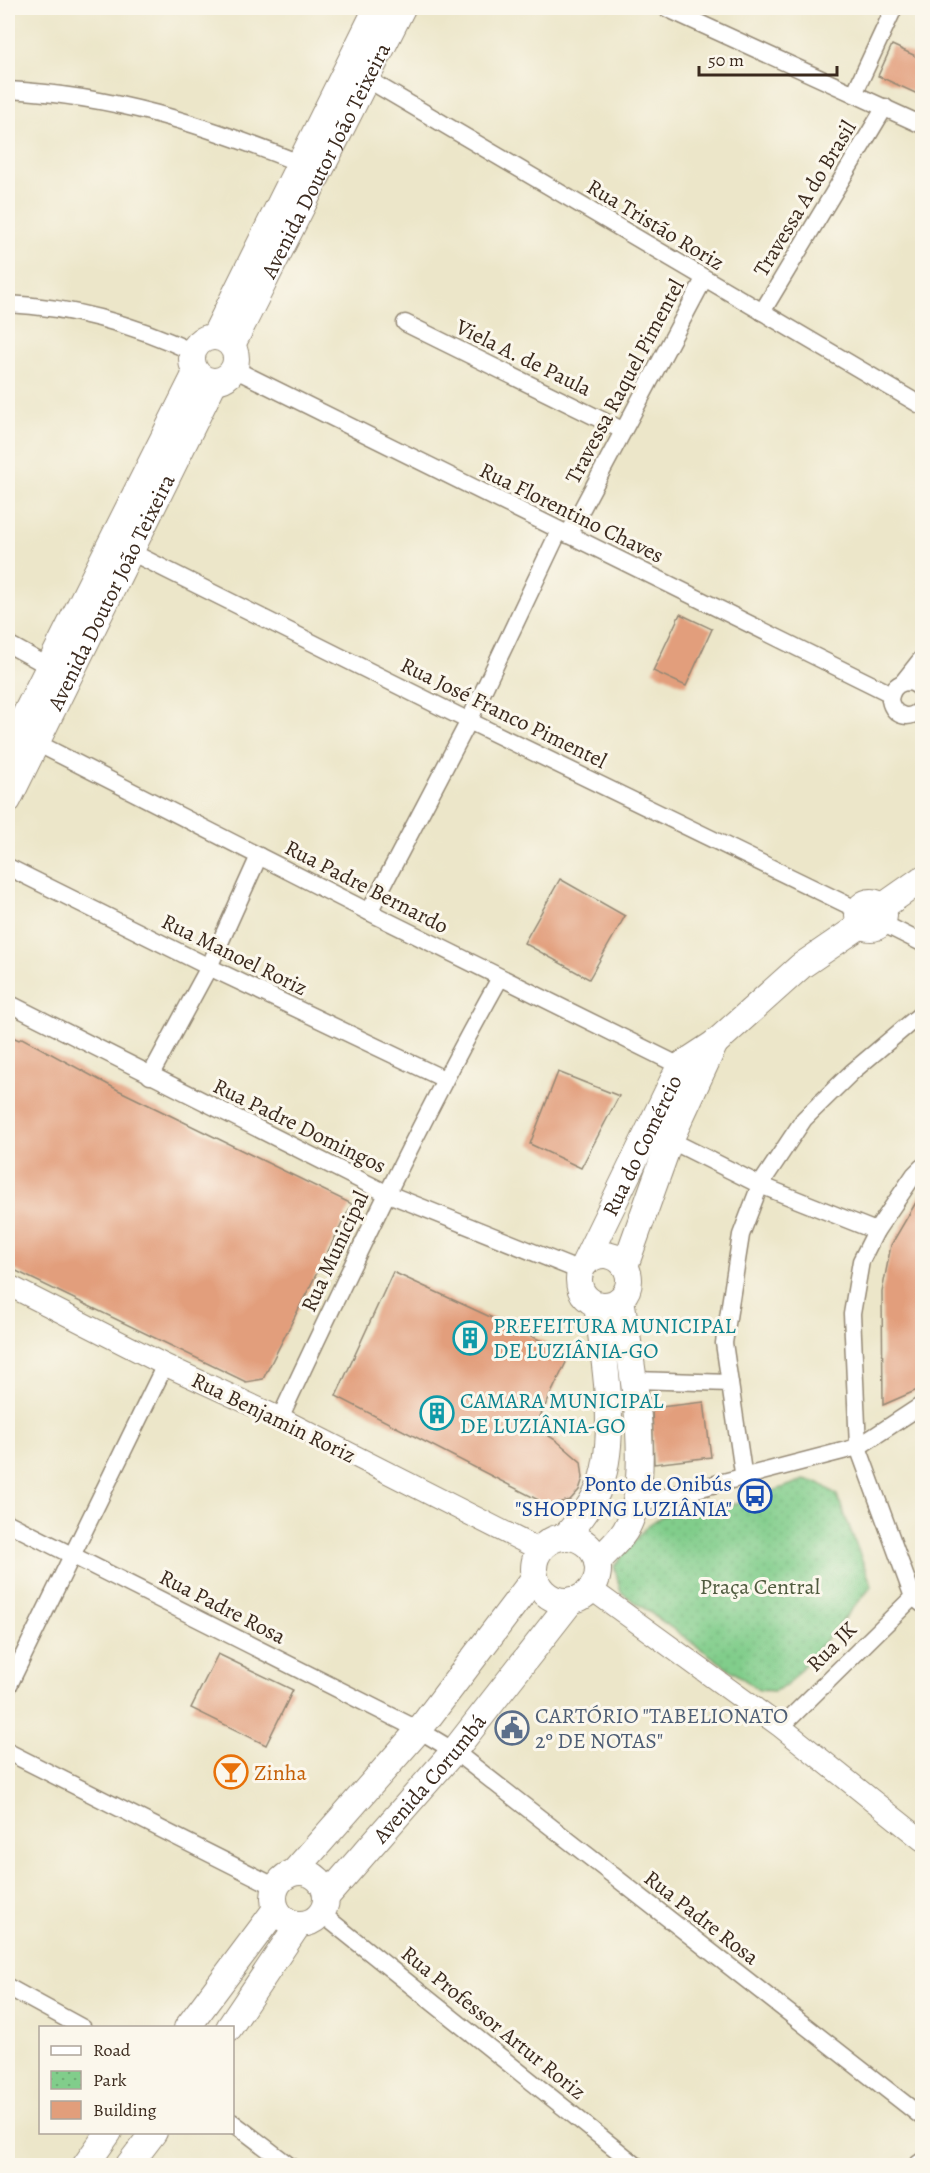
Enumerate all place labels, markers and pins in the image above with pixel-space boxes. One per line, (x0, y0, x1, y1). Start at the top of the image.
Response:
place label: PREFEITURA MUNICIPAL DE LUZIÂNIA-GO (493, 1311, 736, 1366)
building icon: PREFEITURA MUNICIPAL DE LUZIÂNIA-GO (452, 1320, 488, 1356)
place label: CAMARA MUNICIPAL DE LUZIÂNIA-GO (460, 1386, 664, 1441)
building icon: CAMARA MUNICIPAL DE LUZIÂNIA-GO (419, 1395, 455, 1431)
place label: Ponto de Onibús "SHOPPING LUZIÂNIA" (515, 1469, 732, 1524)
bus stop icon: Ponto de Onibús "SHOPPING LUZIÂNIA" (737, 1478, 773, 1514)
place label: CARTÓRIO "TABELIONATO 2º DE NOTAS" (535, 1701, 788, 1756)
public building icon: CARTÓRIO "TABELIONATO 2º DE NOTAS" (494, 1710, 530, 1746)
bar icon: Zinha (213, 1754, 249, 1790)
place label: Zinha (254, 1758, 308, 1788)

